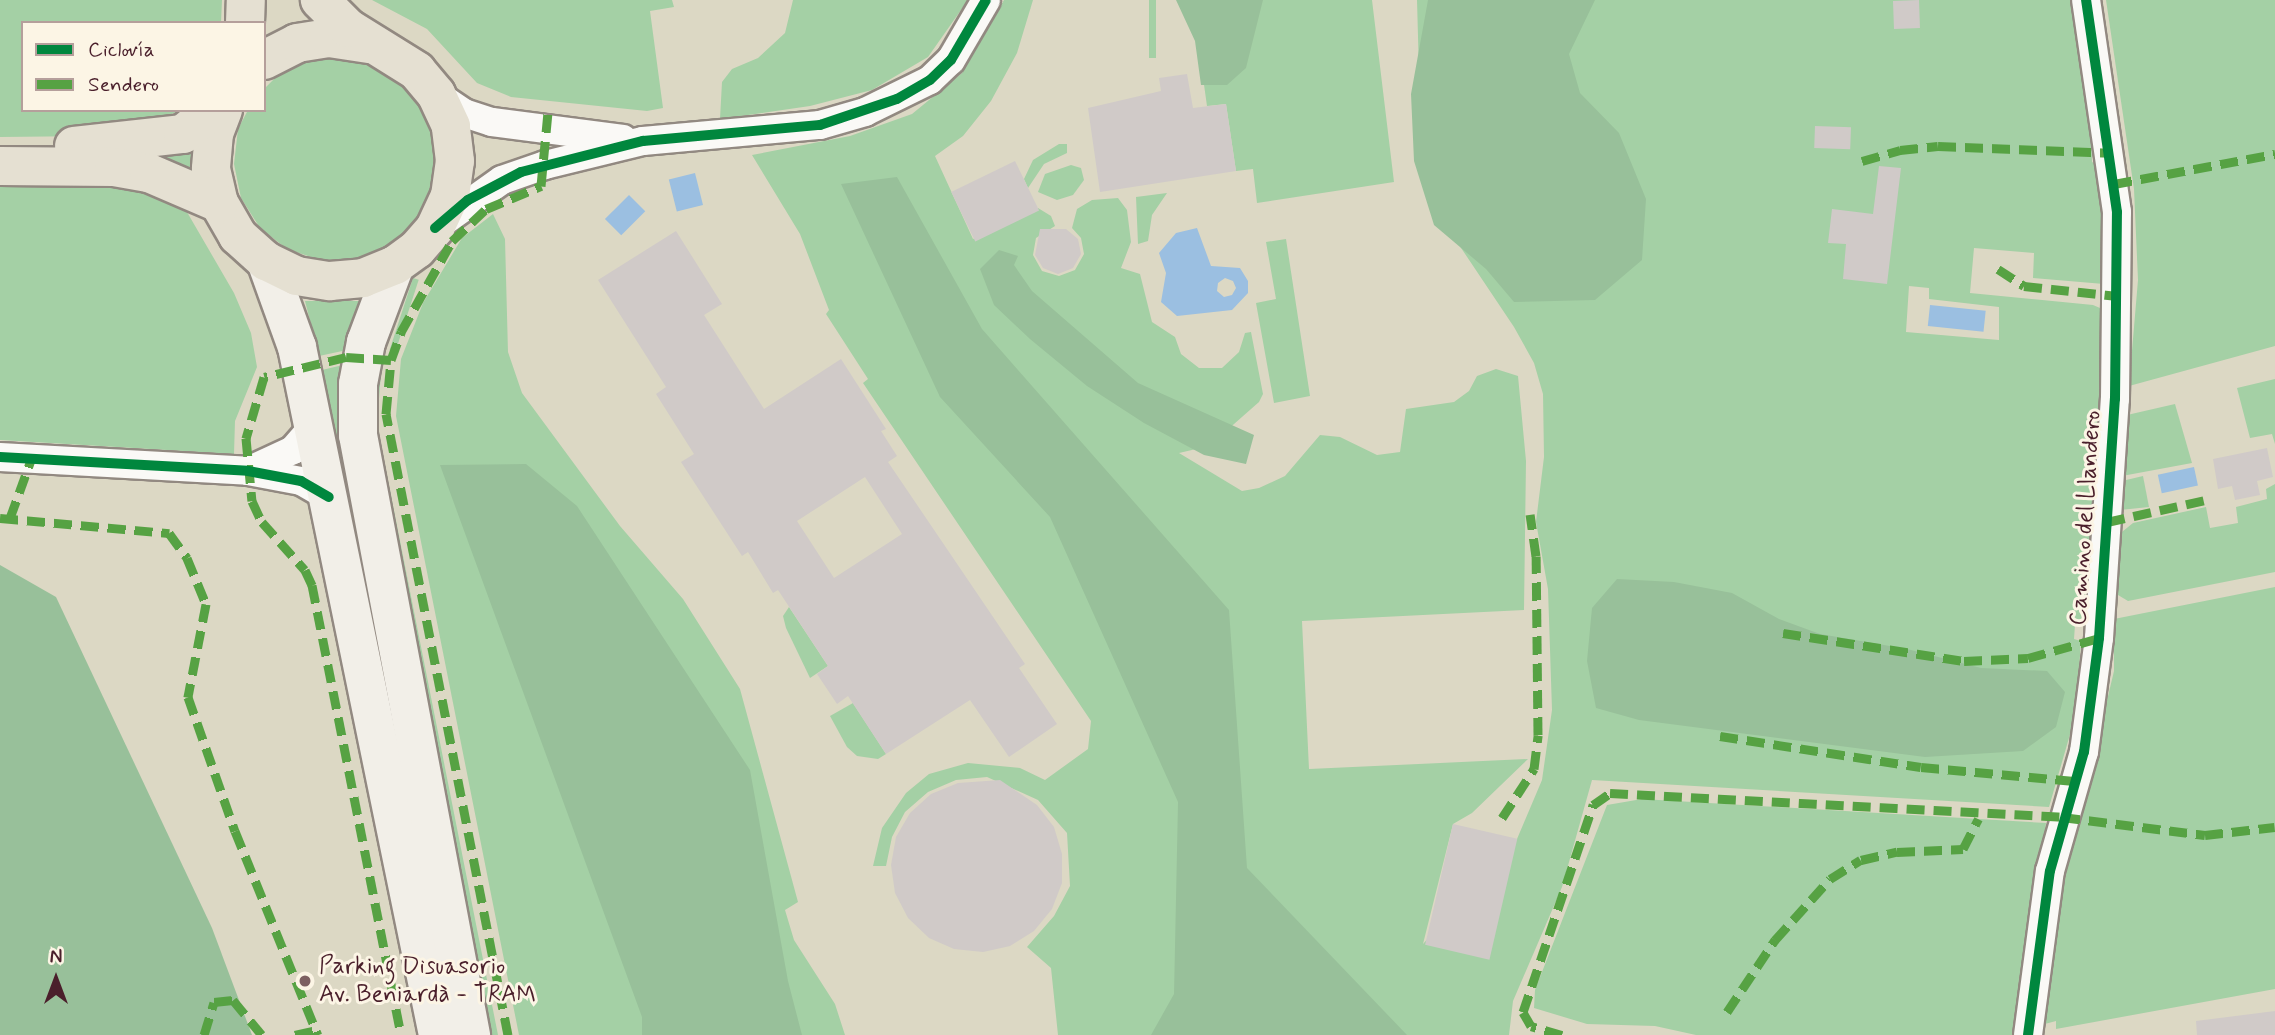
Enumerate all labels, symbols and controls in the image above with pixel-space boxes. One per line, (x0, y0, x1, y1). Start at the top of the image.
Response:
legend (21, 21, 266, 112)
text: Ciclovía (88, 36, 155, 64)
text: Sendero (88, 71, 159, 99)
street label: Camino del Llandero (2064, 407, 2108, 629)
north arrow (21, 944, 91, 1014)
text: N (50, 945, 62, 970)
place label: Parking Disuasorio Av. Beniardà - TRAM (319, 953, 536, 1009)
marker: Parking Disuasorio Av. Beniardà - TRAM (297, 973, 313, 989)

